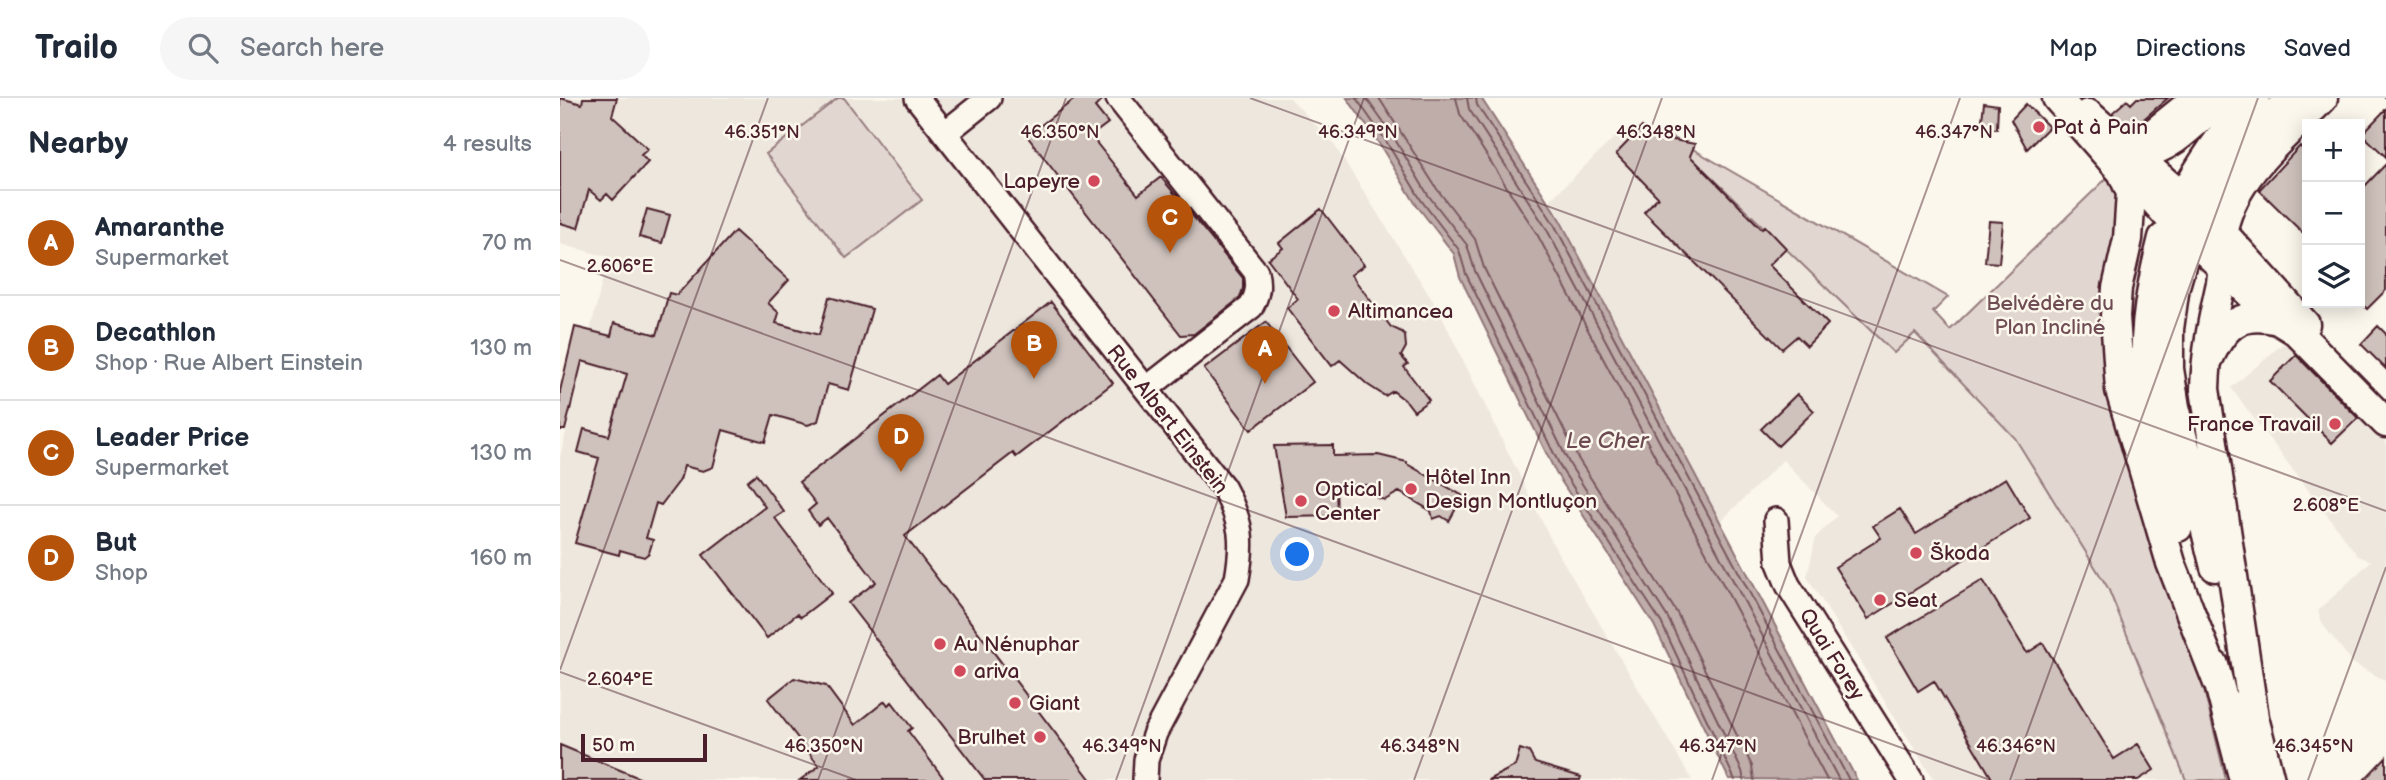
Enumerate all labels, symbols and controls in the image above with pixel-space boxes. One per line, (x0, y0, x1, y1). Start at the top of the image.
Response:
search box (160, 17, 650, 80)
text: Trailo (35, 28, 118, 68)
icon: search (184, 29, 222, 67)
text: Search here (240, 33, 384, 64)
text: Map (2049, 34, 2097, 63)
text: Directions (2135, 34, 2246, 63)
text: Saved (2284, 34, 2351, 63)
place label: Pat à Pain (2053, 115, 2148, 140)
marker: Pat à Pain (2031, 119, 2047, 135)
map controls (2302, 119, 2365, 308)
button: + (2302, 119, 2365, 182)
text: 46.351°N (724, 122, 800, 143)
text: 46.350°N (1020, 122, 1100, 143)
text: 46.349°N (1318, 122, 1398, 143)
text: 46.348°N (1616, 122, 1696, 143)
text: 46.347°N (1915, 122, 1993, 143)
text: Nearby (28, 126, 128, 162)
text: 4 results (443, 130, 532, 158)
place label: Lapeyre (1003, 169, 1080, 194)
marker: Lapeyre (1086, 173, 1102, 189)
button: − (2302, 182, 2365, 245)
pin: C (1147, 195, 1193, 253)
text: Amaranthe (95, 213, 225, 244)
text: A (44, 229, 58, 257)
text: 70 m (482, 229, 532, 257)
text: Supermarket (95, 244, 229, 272)
button: layers (2302, 245, 2365, 308)
text: 2.606°E (587, 256, 653, 277)
park label: Belvédère du Plan Incliné (1986, 291, 2114, 340)
place label: Altimancea (1348, 299, 1453, 324)
marker: Altimancea (1326, 303, 1342, 319)
text: Decathlon (95, 318, 216, 349)
pin: B (1011, 321, 1057, 379)
pin: A (1242, 326, 1288, 384)
text: B (43, 334, 59, 362)
text: 130 m (470, 334, 532, 362)
street label: Rue Albert Einstein (1102, 340, 1234, 499)
text: Shop · Rue Albert Einstein (95, 349, 363, 377)
place label: France Travail (2187, 412, 2321, 437)
pin: D (878, 414, 924, 472)
marker: France Travail (2327, 416, 2343, 432)
text: Leader Price (95, 423, 249, 454)
water label: Le Cher (1566, 427, 1650, 455)
text: C (43, 439, 59, 467)
text: 130 m (470, 439, 532, 467)
text: Supermarket (95, 454, 229, 482)
place label: Hôtel Inn Design Montluçon (1425, 465, 1597, 514)
place label: Optical Center (1315, 477, 1382, 526)
marker: Hôtel Inn Design Montluçon (1403, 481, 1419, 497)
marker: Optical Center (1293, 493, 1309, 509)
text: 2.608°E (2293, 495, 2359, 516)
text: But (95, 528, 137, 559)
your location (1280, 537, 1314, 571)
place label: Škoda (1930, 541, 1990, 566)
text: D (43, 544, 59, 572)
text: 160 m (470, 544, 532, 572)
marker: Škoda (1908, 545, 1924, 561)
text: Shop (95, 559, 148, 587)
place label: Seat (1894, 588, 1938, 613)
marker: Seat (1872, 592, 1888, 608)
street label: Quai Forey (1794, 604, 1870, 705)
place label: Au Nénuphar (954, 632, 1080, 657)
marker: Au Nénuphar (932, 636, 948, 652)
place label: ariva (974, 659, 1019, 684)
marker: ariva (952, 663, 968, 679)
text: 2.604°E (587, 669, 653, 690)
place label: Giant (1029, 691, 1080, 716)
marker: Giant (1007, 695, 1023, 711)
place label: Brulhet (957, 725, 1027, 750)
marker: Brulhet (1032, 729, 1048, 745)
scale bar (581, 731, 707, 763)
text: 50 m (592, 734, 635, 757)
text: 46.350°N (784, 736, 864, 757)
text: 46.349°N (1082, 736, 1162, 757)
text: 46.348°N (1380, 736, 1460, 757)
text: 46.347°N (1679, 736, 1757, 757)
text: 46.346°N (1976, 736, 2056, 757)
text: 46.345°N (2274, 736, 2354, 757)

